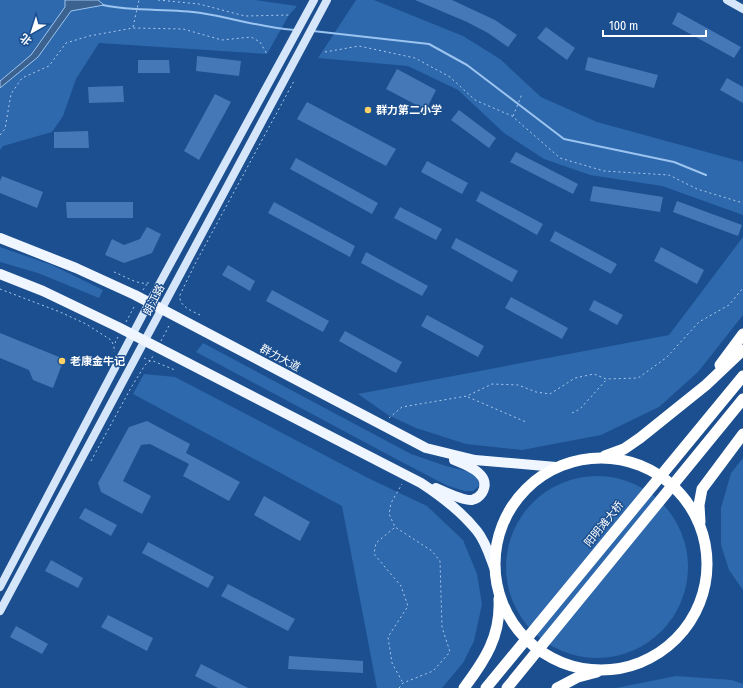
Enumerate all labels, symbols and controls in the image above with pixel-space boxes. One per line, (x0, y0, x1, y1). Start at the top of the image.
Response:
north arrow (12, 12, 52, 52)
scale bar (603, 12, 706, 38)
text: 100 m (609, 19, 638, 33)
text: 北 (18, 31, 34, 48)
place label: 群力第二小学 (376, 104, 442, 117)
marker: 群力第二小学 (363, 105, 373, 115)
street label: 朗江路 (141, 282, 167, 318)
street label: 群力大道 (258, 342, 302, 374)
place label: 老康金牛记 (70, 355, 125, 368)
marker: 老康金牛记 (57, 356, 67, 366)
street label: 阳明滩大桥 (582, 499, 626, 549)

